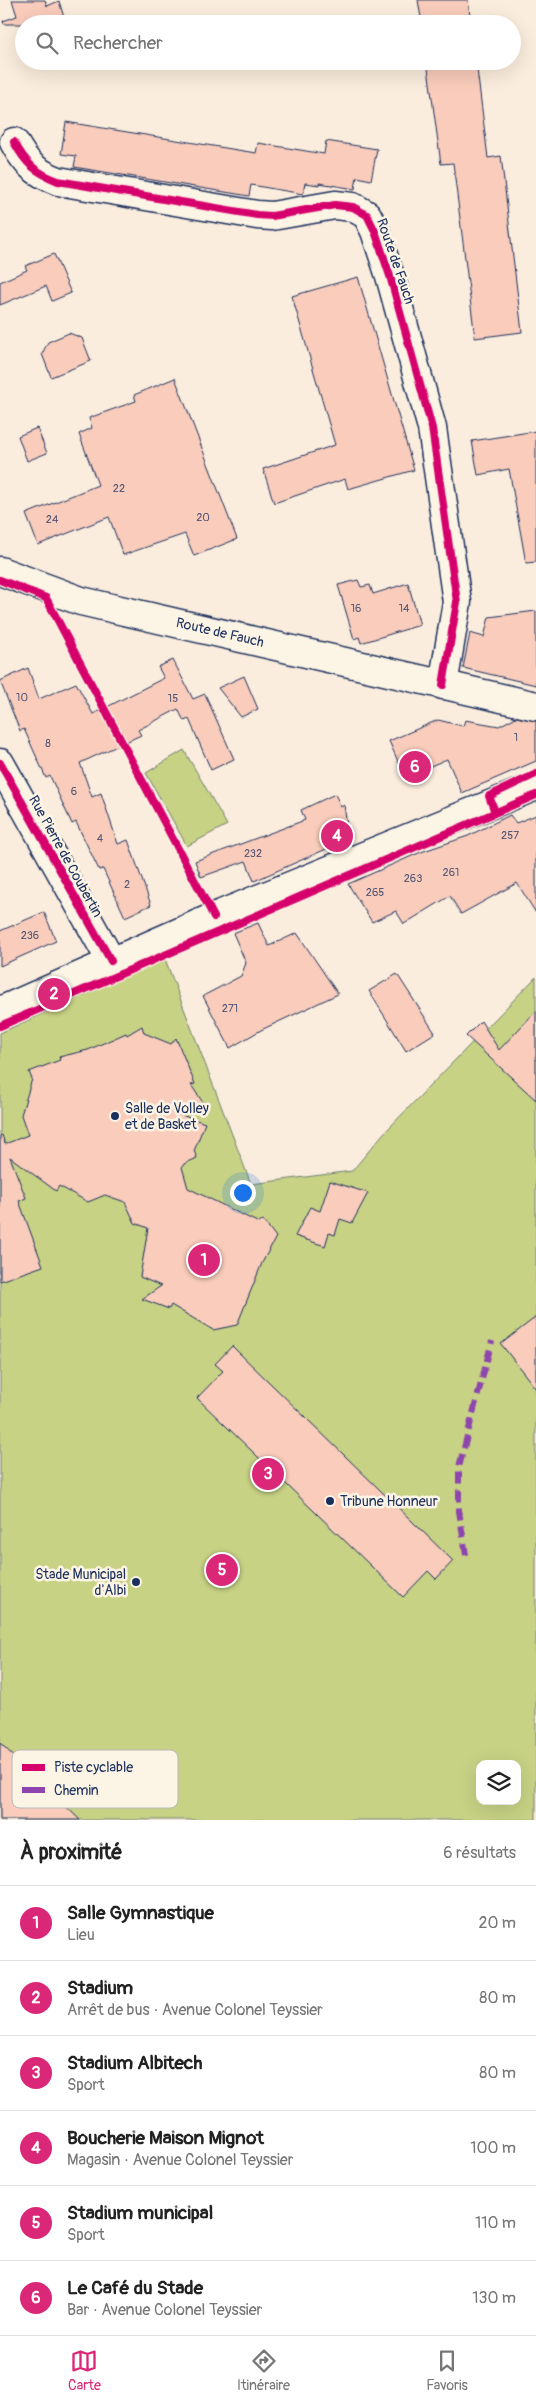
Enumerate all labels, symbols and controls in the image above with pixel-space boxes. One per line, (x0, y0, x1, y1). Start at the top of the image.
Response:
search box (15, 15, 521, 70)
icon: search (33, 29, 61, 57)
text: Rechercher (73, 31, 163, 55)
street label: Route de Fauch (373, 216, 418, 306)
house number: 22 (113, 482, 125, 495)
house number: 20 (196, 511, 210, 524)
house number: 24 (46, 513, 59, 526)
house number: 16 (351, 602, 361, 615)
house number: 14 (399, 602, 410, 615)
street label: Route de Fauch (174, 614, 266, 651)
house number: 10 (16, 691, 28, 704)
house number: 15 (168, 692, 178, 705)
house number: 1 (514, 731, 518, 744)
house number: 8 (45, 737, 51, 750)
pin: 6 (399, 748, 431, 786)
house number: 6 (71, 785, 77, 798)
street label: Rue Pierre de Coubertin (25, 792, 106, 920)
pin: 4 (321, 817, 353, 855)
house number: 257 (501, 829, 519, 842)
house number: 4 (97, 832, 104, 845)
house number: 232 (244, 847, 262, 860)
house number: 261 (443, 866, 459, 879)
house number: 263 (404, 872, 422, 885)
house number: 2 (124, 878, 130, 891)
house number: 265 (366, 886, 384, 899)
house number: 236 (21, 929, 39, 942)
pin: 2 (38, 975, 70, 1013)
house number: 271 (222, 1002, 238, 1015)
place label: Salle de Volley et de Basket (125, 1100, 209, 1133)
marker: Salle de Volley et de Basket (109, 1110, 121, 1122)
your location (230, 1180, 256, 1206)
pin: 1 (188, 1241, 220, 1279)
pin: 3 (252, 1455, 284, 1493)
place label: Tribune Honneur (340, 1493, 438, 1510)
marker: Tribune Honneur (324, 1495, 336, 1507)
pin: 5 (206, 1551, 238, 1589)
place label: Stade Municipal d'Albi (35, 1566, 127, 1599)
marker: Stade Municipal d'Albi (130, 1576, 142, 1588)
legend (12, 1750, 178, 1808)
text: Piste cyclable (54, 1759, 133, 1776)
map controls (476, 1760, 521, 1805)
button: layers (476, 1760, 521, 1805)
text: Chemin (54, 1782, 99, 1799)
text: À proximité (20, 1839, 123, 1866)
text: 6 résultats (443, 1843, 516, 1863)
text: Salle Gymnastique (67, 1901, 214, 1925)
text: 1 (33, 1913, 39, 1933)
text: 20 m (478, 1913, 516, 1933)
text: Lieu (67, 1925, 95, 1945)
text: Stadium (67, 1976, 133, 2000)
text: 2 (32, 1988, 40, 2008)
text: 80 m (479, 1988, 516, 2008)
text: Arrêt de bus · Avenue Colonel Teyssier (67, 2000, 323, 2020)
text: Stadium Albitech (67, 2051, 202, 2075)
text: 3 (32, 2063, 40, 2083)
text: 80 m (479, 2063, 516, 2083)
text: Sport (67, 2075, 105, 2095)
text: Boucherie Maison Mignot (67, 2126, 264, 2150)
text: 4 (31, 2138, 41, 2158)
text: 100 m (470, 2138, 516, 2158)
text: Magasin · Avenue Colonel Teyssier (67, 2150, 293, 2170)
text: Stadium municipal (67, 2201, 213, 2225)
text: 5 (32, 2213, 40, 2233)
text: 110 m (475, 2213, 516, 2233)
text: Sport (67, 2225, 105, 2245)
text: Le Café du Stade (67, 2276, 203, 2300)
text: 6 (31, 2288, 41, 2308)
text: 130 m (472, 2288, 516, 2308)
text: Bar · Avenue Colonel Teyssier (67, 2300, 262, 2320)
tab: Carte (68, 2347, 101, 2394)
tab: Itinéraire (237, 2347, 290, 2394)
tab: Favoris (426, 2347, 468, 2394)

